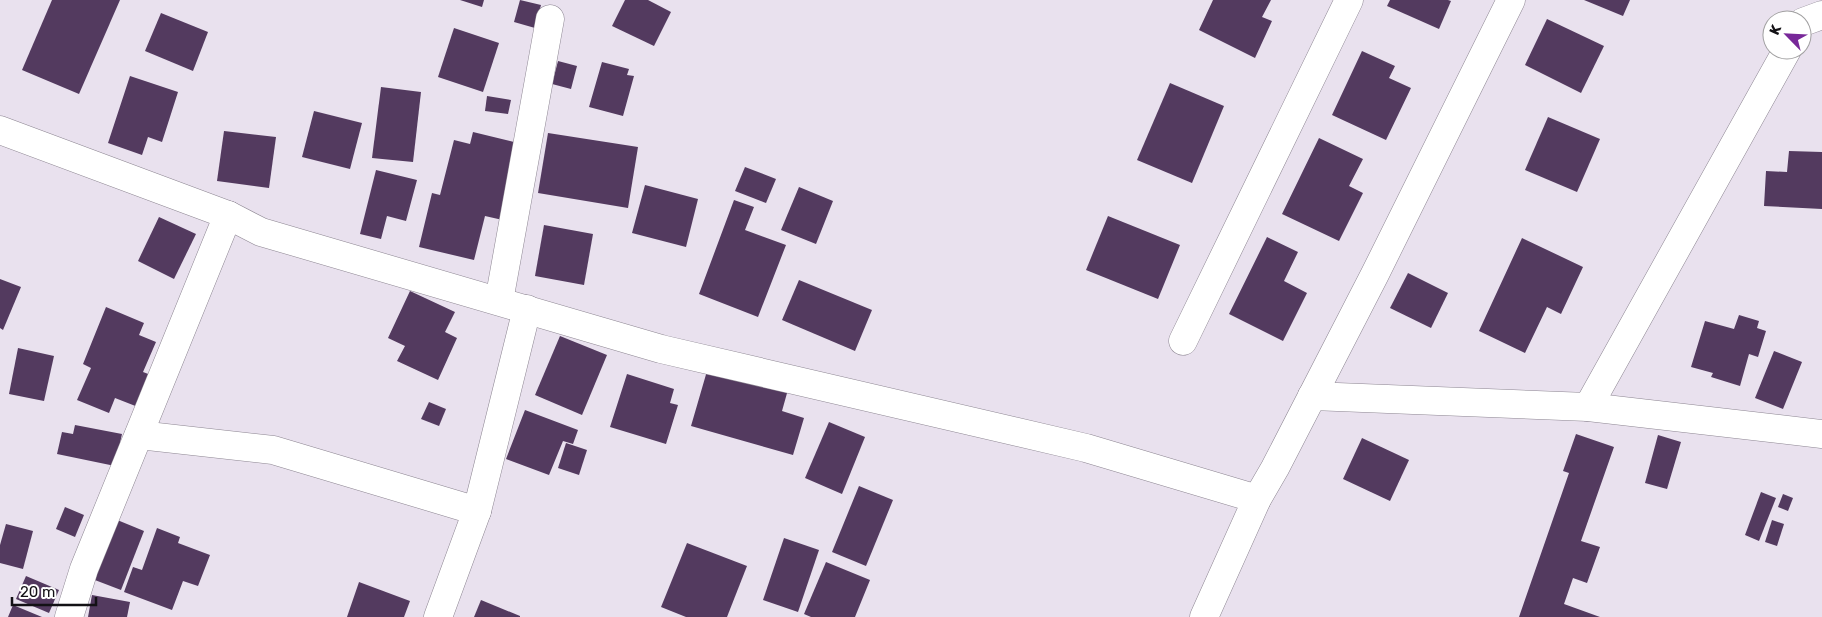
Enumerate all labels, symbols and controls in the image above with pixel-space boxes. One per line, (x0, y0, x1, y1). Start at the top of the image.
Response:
north arrow (1762, 10, 1812, 60)
text: K (1766, 22, 1786, 38)
scale bar (12, 574, 96, 606)
text: 20 m (20, 583, 55, 601)

